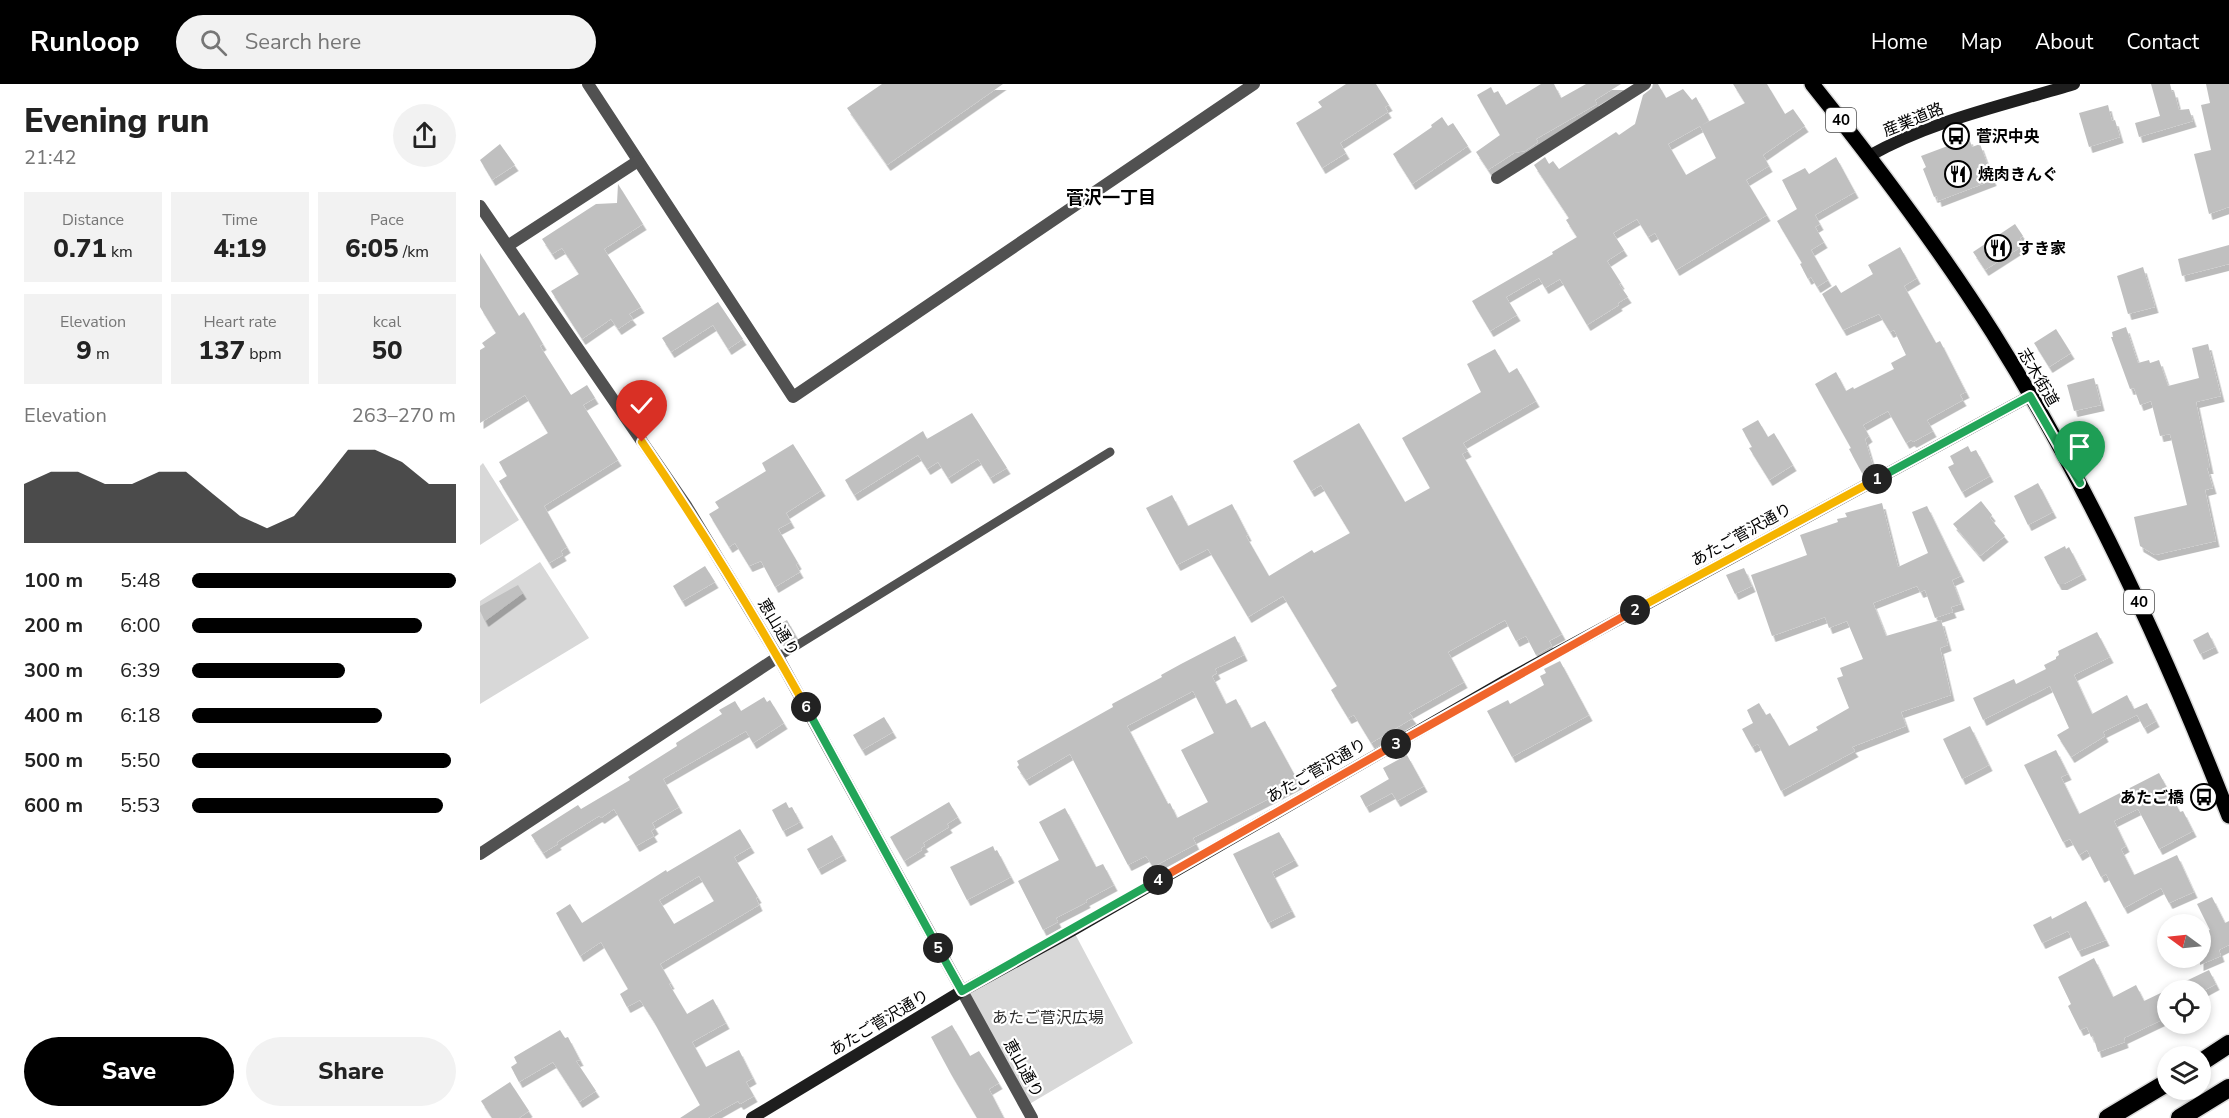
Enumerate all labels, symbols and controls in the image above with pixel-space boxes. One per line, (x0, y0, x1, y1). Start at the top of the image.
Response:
search box (176, 15, 596, 69)
text: Runloop (30, 23, 140, 61)
icon: search (197, 26, 230, 59)
text: Search here (245, 27, 361, 57)
text: Home (1871, 28, 1928, 56)
text: Map (1961, 28, 2002, 56)
text: About (2035, 28, 2093, 56)
text: Contact (2126, 28, 2199, 56)
street label: 産業道路 (1880, 98, 1947, 142)
text: Evening run (24, 99, 209, 144)
button: share (393, 104, 456, 167)
road number: 40 (1826, 108, 1856, 132)
bus stop icon: 菅沢中央 (1941, 121, 1971, 151)
place label: 菅沢中央 (1976, 126, 2040, 148)
text: 21:42 (24, 144, 77, 171)
restaurant icon: 焼肉きんぐ (1943, 159, 1973, 189)
place label: 焼肉きんぐ (1978, 164, 2058, 186)
district label: 菅沢一丁目 (1066, 186, 1156, 210)
text: Distance (62, 209, 124, 231)
text: Time (222, 209, 258, 231)
text: Pace (370, 209, 404, 231)
text: 0.71 (53, 231, 107, 266)
text: 4:19 (213, 231, 267, 266)
text: 6:05 (345, 231, 399, 266)
restaurant icon: すき家 (1983, 233, 2013, 263)
place label: すき家 (2018, 238, 2066, 260)
text: km (107, 241, 133, 263)
text: /km (399, 241, 429, 263)
text: Elevation (60, 311, 126, 333)
text: Heart rate (203, 311, 277, 333)
text: kcal (373, 311, 401, 333)
text: 9 (76, 333, 92, 368)
text: 137 (198, 333, 245, 368)
text: 50 (371, 333, 403, 368)
text: m (92, 343, 110, 365)
text: bpm (245, 343, 282, 365)
street label: 志木街道 (2013, 344, 2064, 411)
pin (616, 380, 667, 442)
icon: check (625, 389, 658, 422)
text: Elevation (24, 402, 107, 429)
text: 263–270 m (352, 402, 456, 429)
pin (2054, 421, 2105, 483)
icon: arrive (2063, 430, 2096, 463)
pin: 1 (1862, 464, 1892, 494)
text: 1 (1872, 468, 1882, 490)
street label: あたご菅沢通り (1687, 498, 1796, 572)
text: 100 m (24, 567, 83, 594)
text: 5:48 (120, 567, 161, 594)
road number: 40 (2124, 590, 2154, 614)
street label: 恵山通り (752, 594, 804, 661)
pin: 2 (1620, 595, 1650, 625)
text: 2 (1630, 599, 1640, 621)
text: 200 m (24, 612, 83, 639)
text: 6:00 (120, 612, 161, 639)
text: 300 m (24, 657, 83, 684)
text: 6:39 (120, 657, 161, 684)
pin: 6 (791, 692, 821, 722)
text: 6 (801, 696, 811, 718)
text: 400 m (24, 702, 83, 729)
text: 6:18 (120, 702, 161, 729)
pin: 3 (1381, 729, 1411, 759)
street label: あたご菅沢通り (1262, 733, 1371, 808)
text: 3 (1391, 733, 1401, 755)
text: 500 m (24, 747, 83, 774)
text: 5:50 (120, 747, 161, 774)
bus stop icon: あたご橋 (2189, 782, 2219, 812)
place label: あたご橋 (2120, 787, 2184, 809)
text: 600 m (24, 792, 83, 819)
text: 5:53 (120, 792, 161, 819)
pin: 4 (1143, 865, 1173, 895)
text: 4 (1153, 869, 1163, 891)
north arrow (2157, 914, 2211, 968)
map controls (2157, 914, 2211, 1100)
pin: 5 (923, 933, 953, 963)
text: 5 (933, 937, 943, 959)
button: locate (2157, 980, 2211, 1034)
street label: あたご菅沢通り (826, 985, 933, 1061)
park label: あたご菅沢広場 (992, 1007, 1104, 1029)
street label: 恵山通り (998, 1035, 1048, 1102)
button: Save (24, 1037, 234, 1106)
button: Share (246, 1037, 456, 1106)
button: layers (2157, 1046, 2211, 1100)

